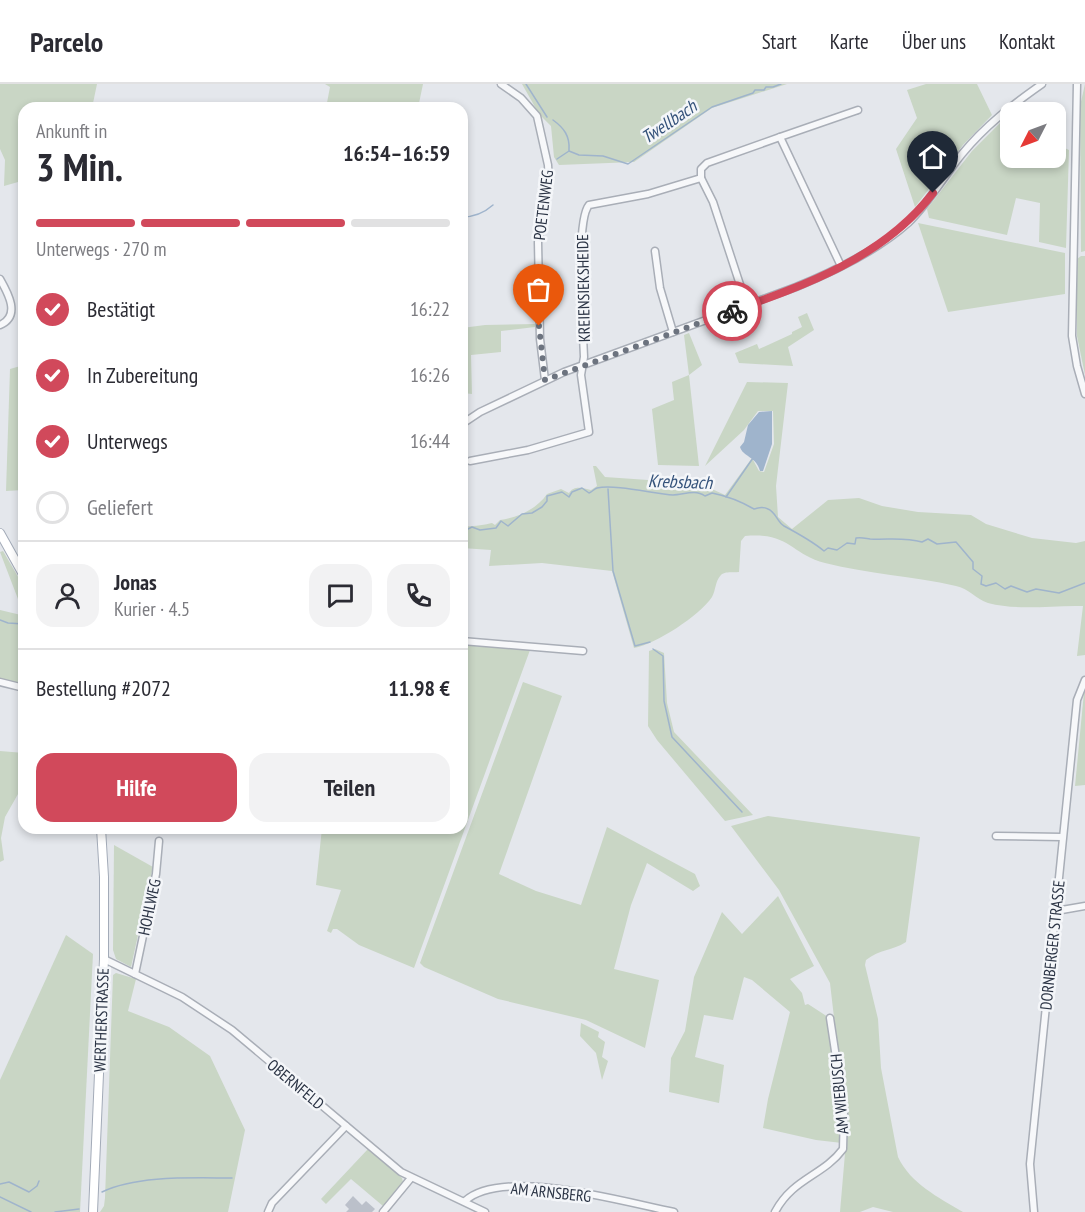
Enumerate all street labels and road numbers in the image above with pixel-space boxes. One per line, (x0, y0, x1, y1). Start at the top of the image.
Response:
street label: POETENWEG (529, 169, 557, 241)
street label: KREIENSIEKSHEIDE (572, 234, 594, 342)
street label: HOHLWEG (133, 877, 165, 937)
street label: DORNBERGER STRASSE (1035, 879, 1069, 1011)
street label: WERTHERSTRASSE (89, 967, 113, 1072)
street label: AM WIEBUSCH (826, 1053, 852, 1135)
street label: OBERNFELD (264, 1054, 328, 1114)
street label: AM ARNSBERG (510, 1178, 592, 1206)

